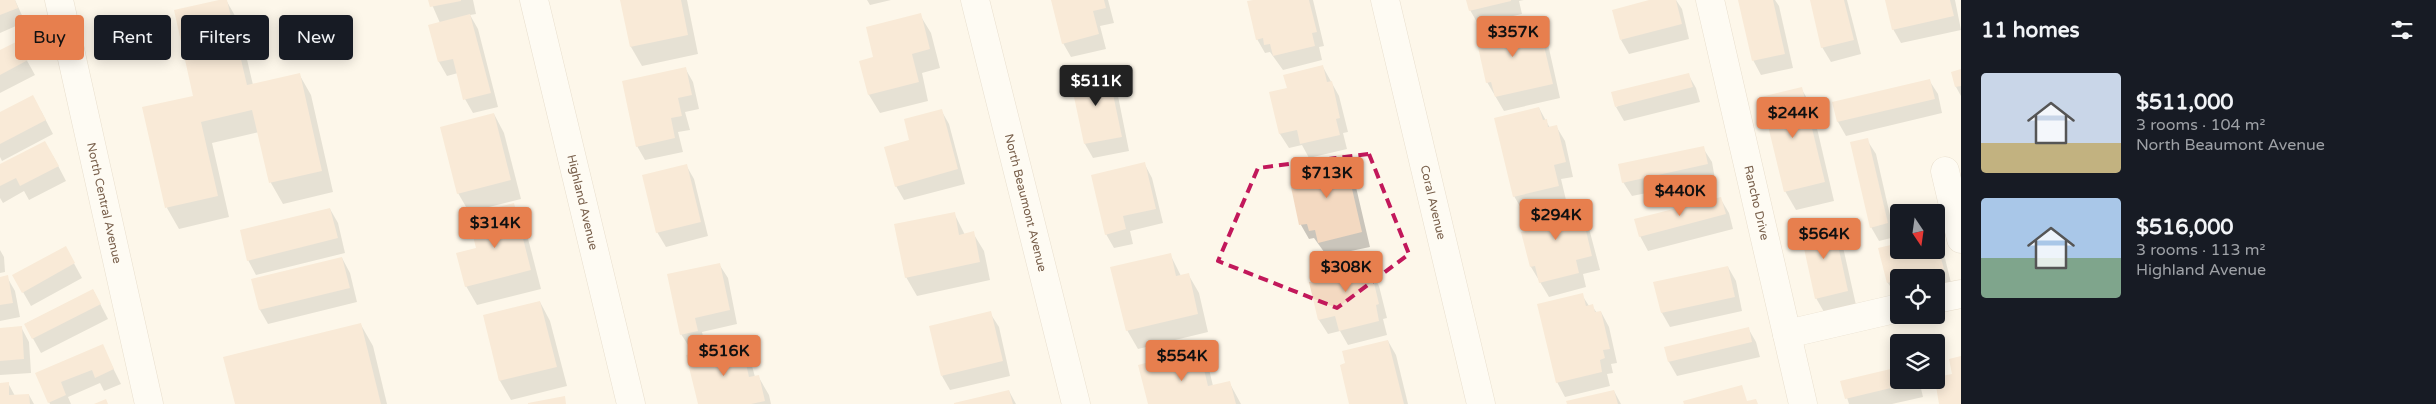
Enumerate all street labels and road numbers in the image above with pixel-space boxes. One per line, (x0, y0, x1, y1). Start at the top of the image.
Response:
street label: North Beaumont Avenue (1002, 132, 1050, 273)
street label: North Central Avenue (84, 141, 125, 265)
street label: Highland Avenue (564, 153, 601, 252)
street label: Coral Avenue (1418, 164, 1449, 241)
street label: Rancho Drive (1741, 164, 1772, 242)

